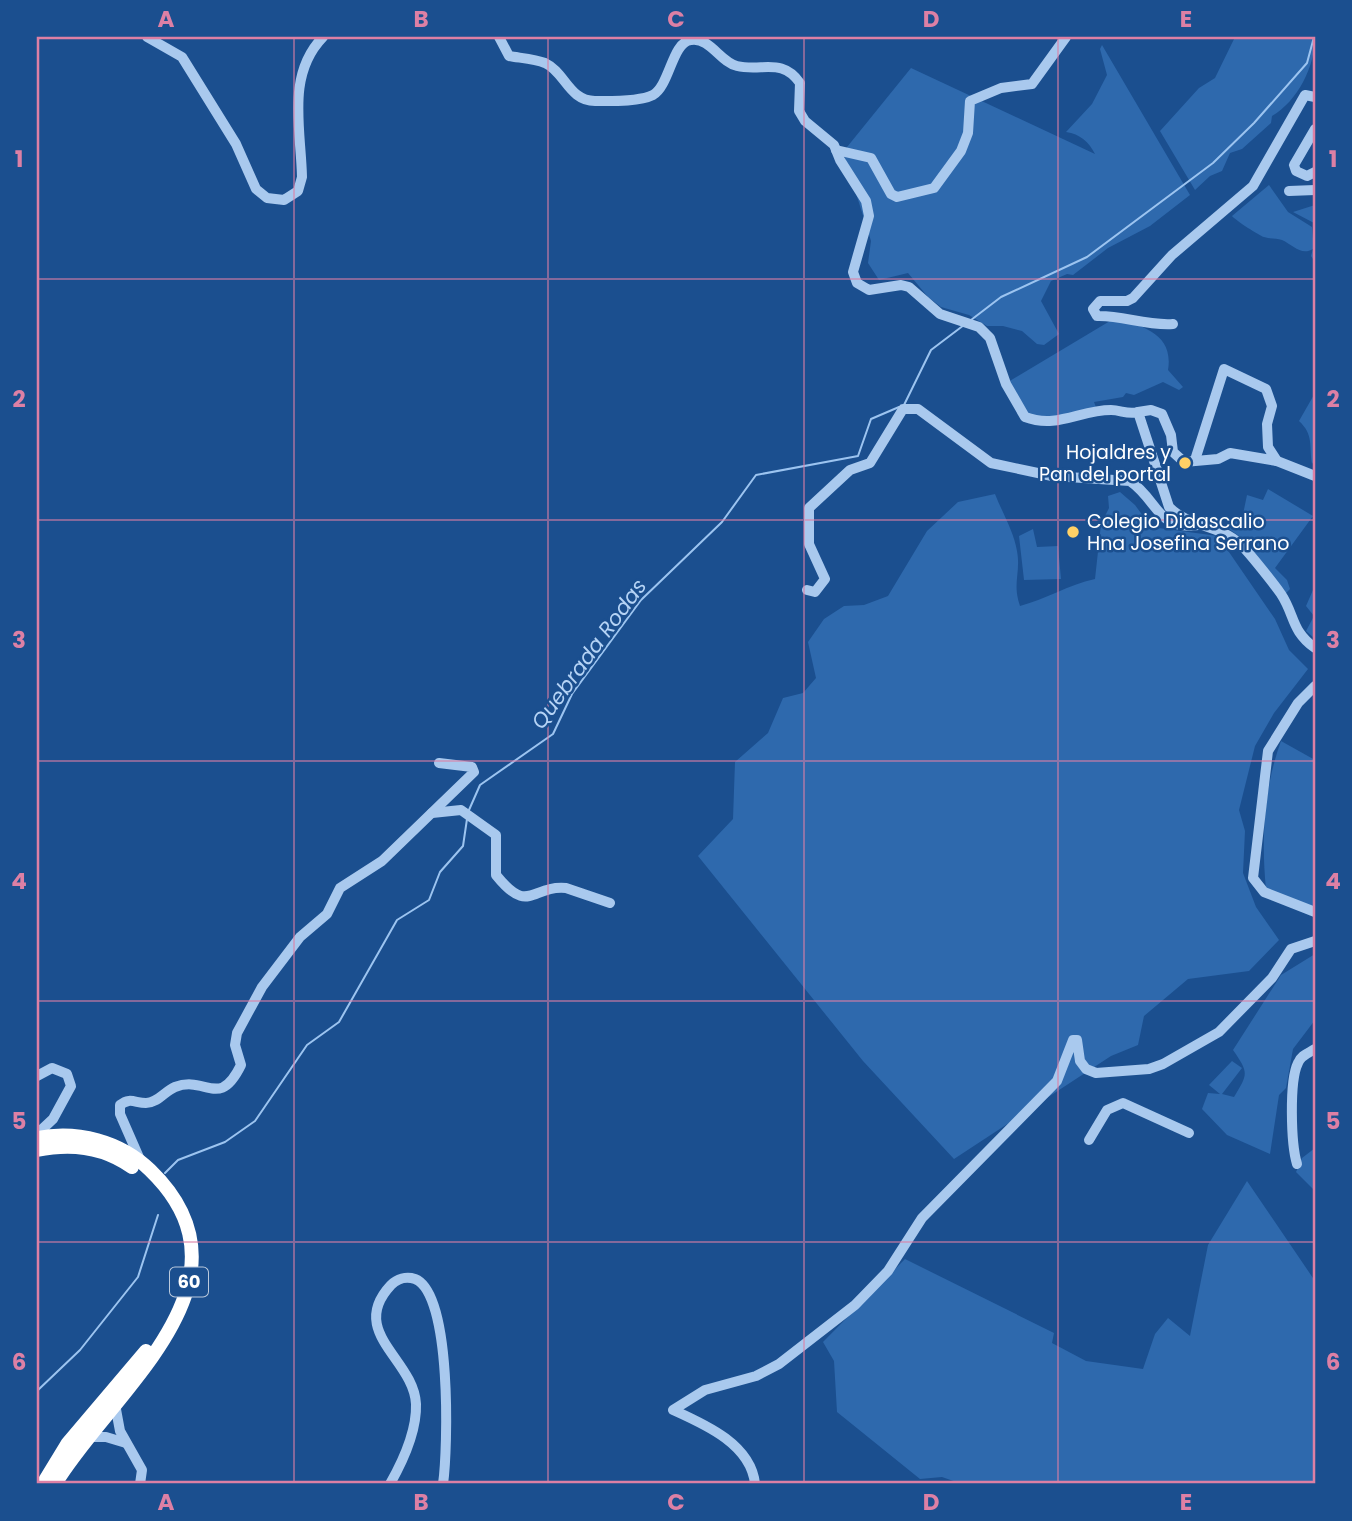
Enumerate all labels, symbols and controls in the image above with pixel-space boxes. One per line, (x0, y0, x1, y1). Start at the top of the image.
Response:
text: A (158, 3, 175, 35)
text: B (413, 3, 429, 35)
text: C (667, 3, 685, 35)
text: D (923, 3, 939, 35)
text: E (1180, 3, 1192, 35)
text: 1 (15, 143, 23, 175)
text: 1 (1329, 143, 1337, 175)
text: 2 (12, 383, 26, 415)
text: 2 (1326, 383, 1340, 415)
place label: Hojaldres y Pan del portal (1039, 439, 1171, 488)
marker: Hojaldres y Pan del portal (1177, 455, 1193, 471)
place label: Colegio Didascalio Hna Josefina Serrano (1087, 508, 1289, 557)
marker: Colegio Didascalio Hna Josefina Serrano (1065, 524, 1081, 540)
water label: Quebrada Rodas (524, 573, 653, 735)
text: 3 (12, 624, 26, 656)
text: 3 (1326, 624, 1340, 656)
text: 4 (11, 865, 27, 897)
text: 4 (1325, 865, 1341, 897)
text: 5 (12, 1105, 26, 1137)
text: 5 (1326, 1105, 1340, 1137)
road number: 60 (170, 1268, 208, 1296)
text: 6 (12, 1346, 26, 1378)
text: 6 (1326, 1346, 1340, 1378)
text: A (158, 1486, 175, 1518)
text: B (413, 1486, 429, 1518)
text: C (667, 1486, 685, 1518)
text: D (923, 1486, 939, 1518)
text: E (1180, 1486, 1192, 1518)

